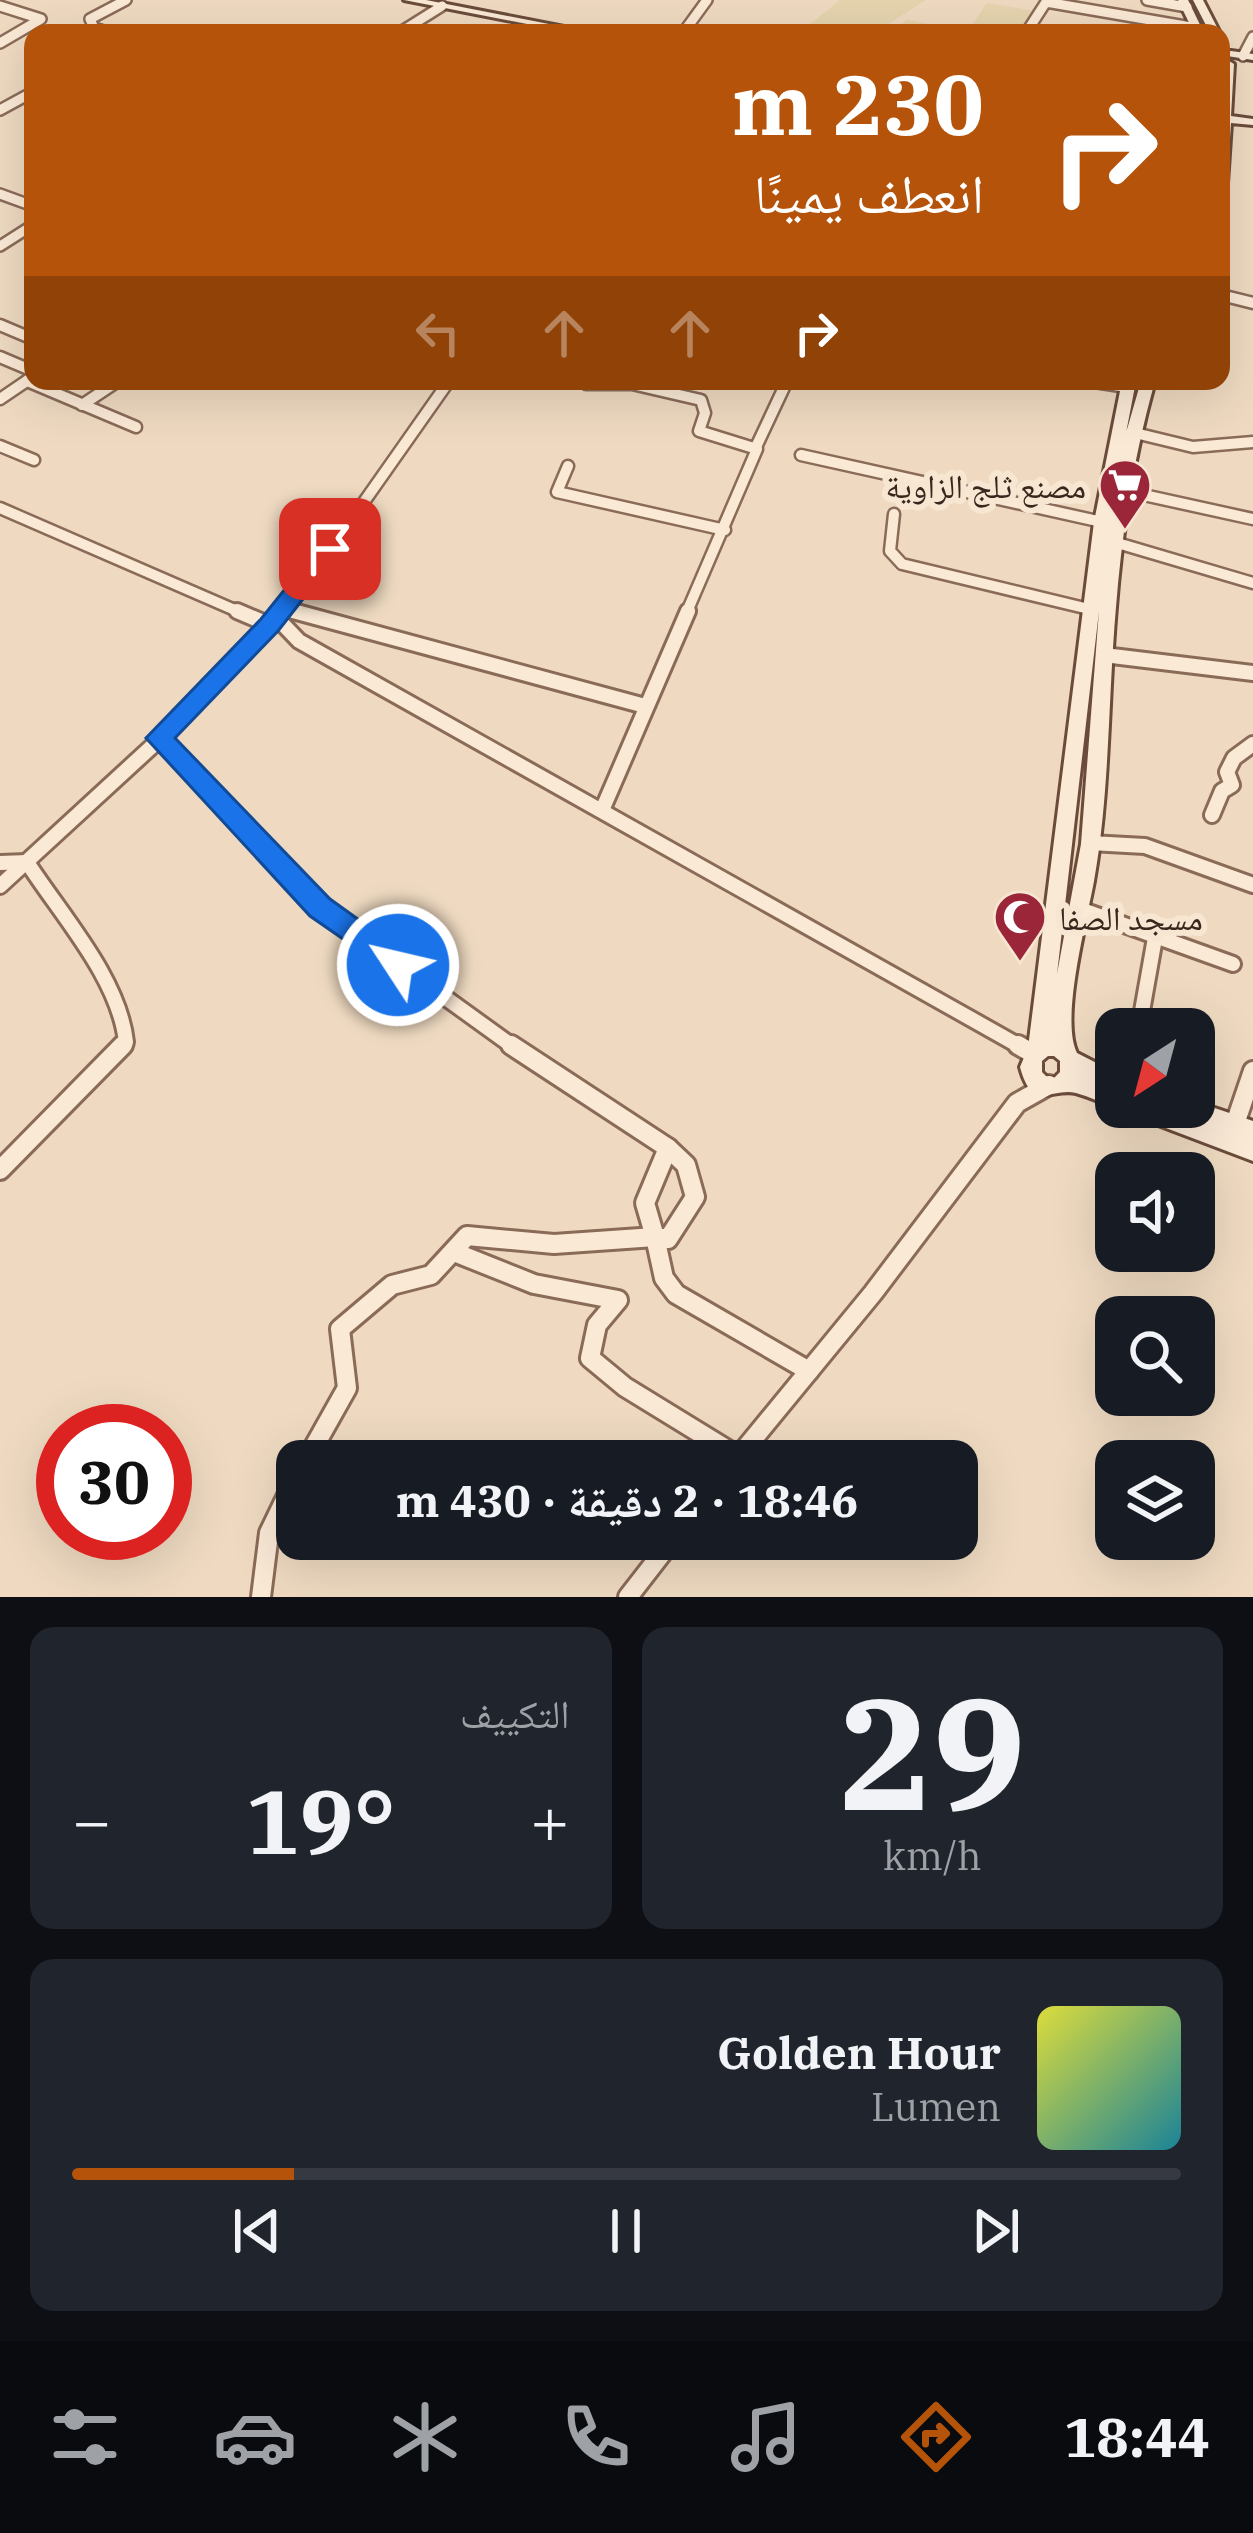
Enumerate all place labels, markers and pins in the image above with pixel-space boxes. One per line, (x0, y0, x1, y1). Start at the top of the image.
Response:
supermarket icon: مصنع ثلج الزاوية (1097, 457, 1153, 531)
place label: مصنع ثلج الزاوية (885, 464, 1086, 508)
pin (279, 498, 381, 600)
mosque icon: مسجد الصفا (992, 889, 1048, 963)
place label: مسجد الصفا (1059, 896, 1203, 939)

